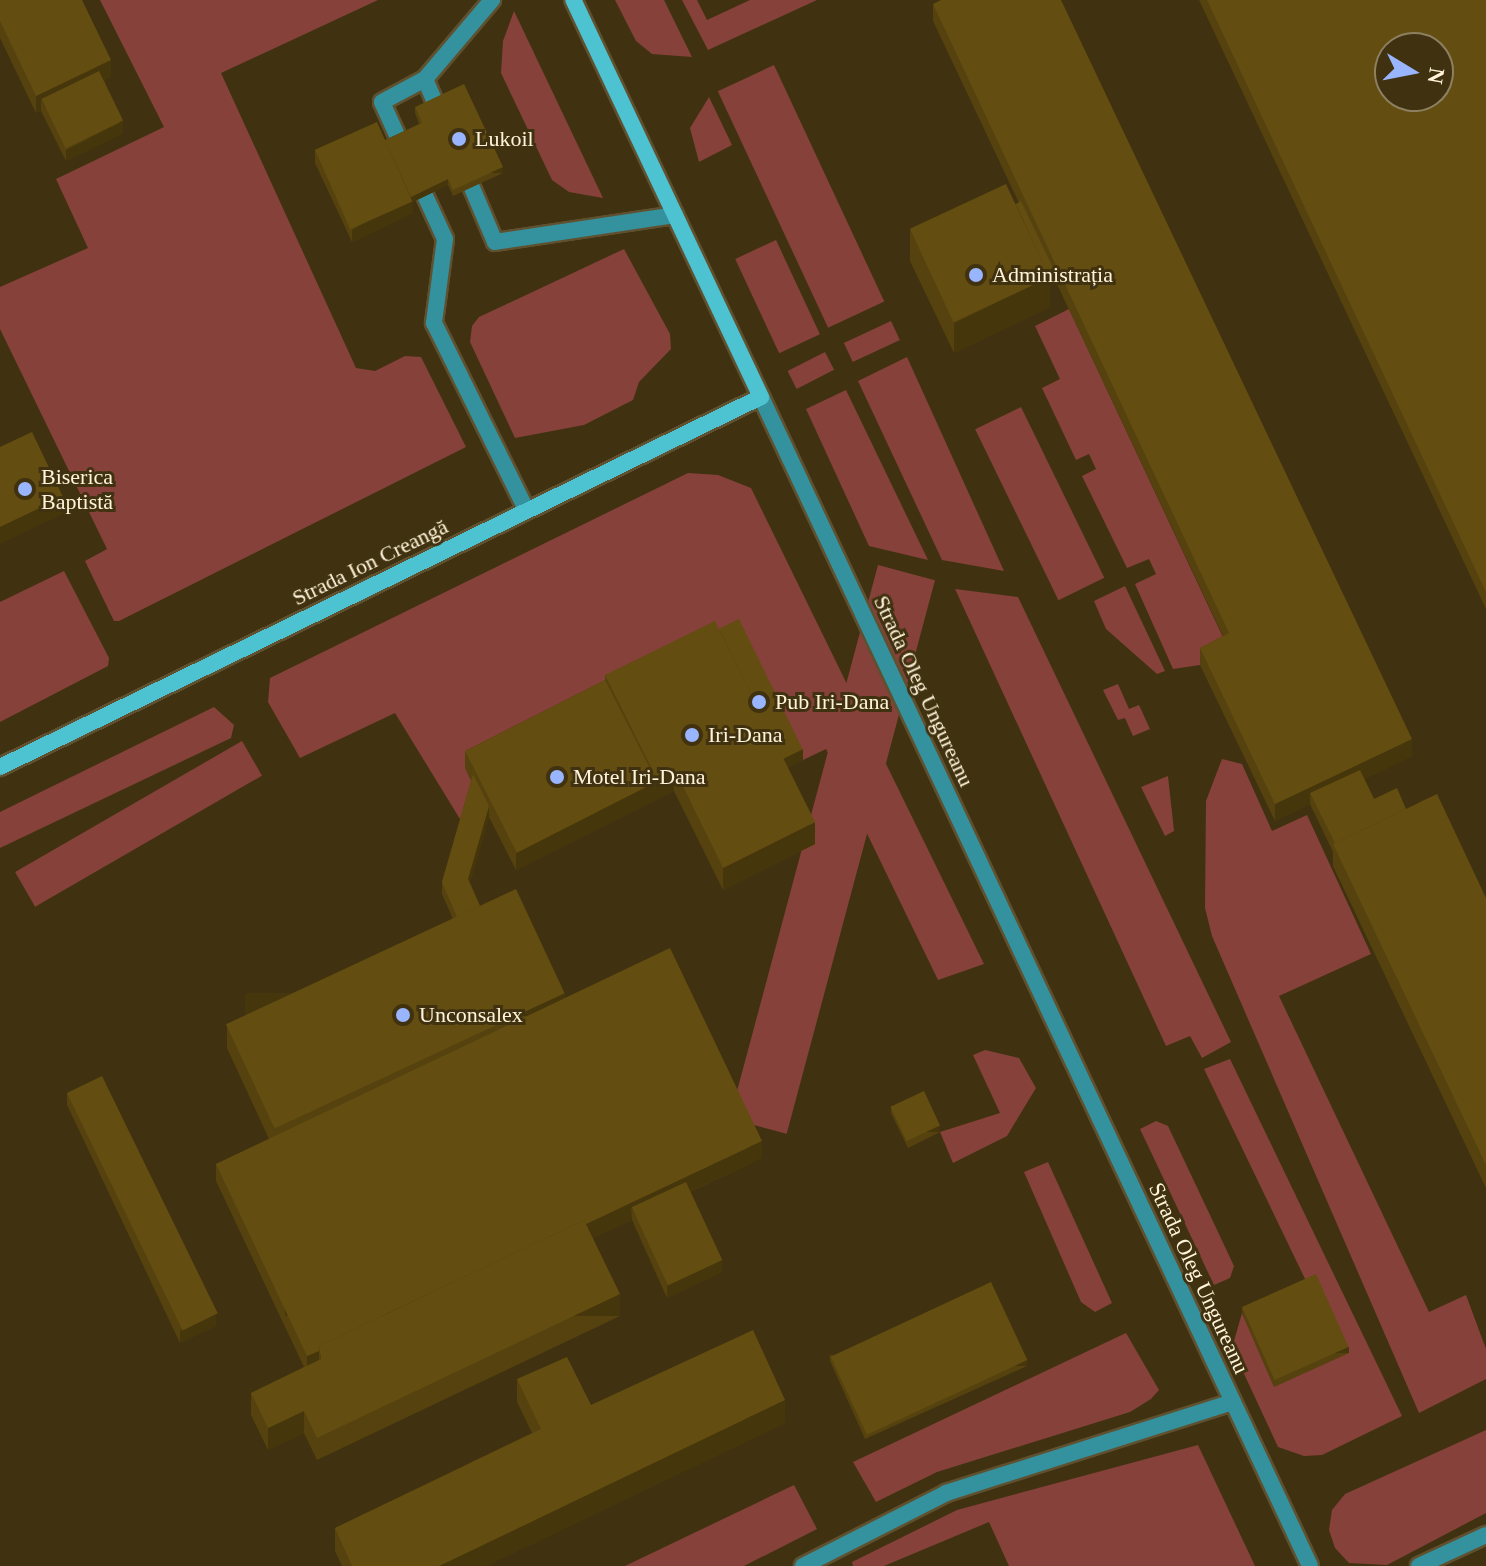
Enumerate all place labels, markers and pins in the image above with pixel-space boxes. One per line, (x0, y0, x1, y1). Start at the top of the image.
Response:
place label: Lukoil (475, 126, 534, 152)
marker: Lukoil (450, 130, 468, 148)
place label: Administrația (992, 262, 1113, 288)
marker: Administrația (967, 266, 985, 284)
place label: Biserica Baptistă (41, 463, 113, 514)
marker: Biserica Baptistă (16, 480, 34, 498)
place label: Pub Iri-Dana (775, 689, 889, 715)
marker: Pub Iri-Dana (750, 693, 768, 711)
place label: Iri-Dana (708, 722, 783, 748)
marker: Iri-Dana (683, 726, 701, 744)
place label: Motel Iri-Dana (573, 764, 706, 790)
marker: Motel Iri-Dana (548, 768, 566, 786)
place label: Unconsalex (419, 1002, 523, 1028)
marker: Unconsalex (394, 1006, 412, 1024)

